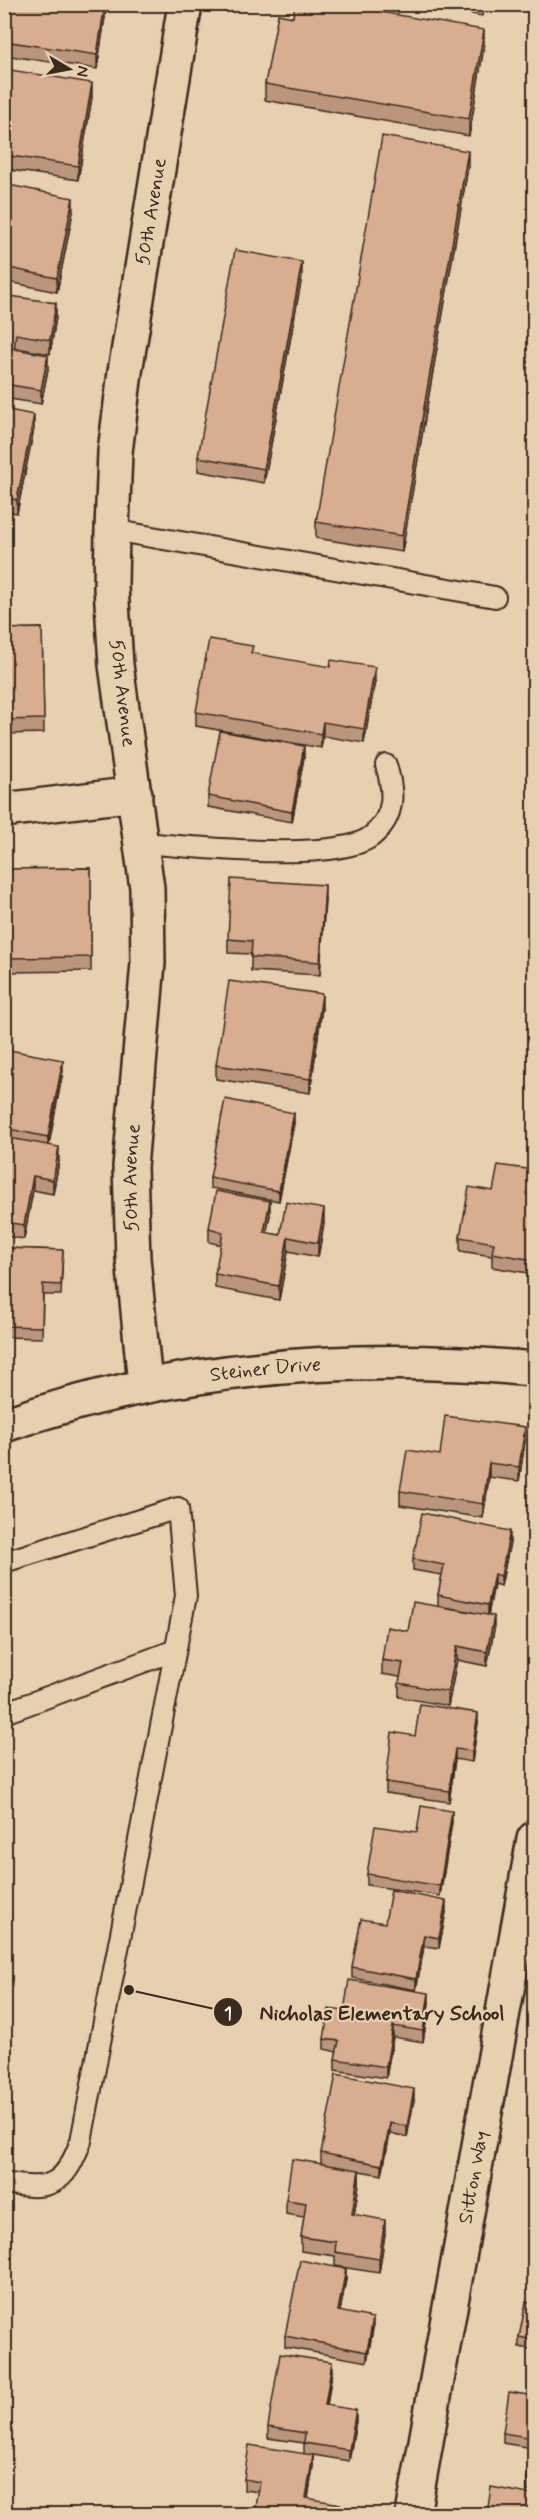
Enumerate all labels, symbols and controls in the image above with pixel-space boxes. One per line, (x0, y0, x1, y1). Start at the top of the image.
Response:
north arrow (39, 39, 99, 99)
text: N (71, 64, 94, 78)
street label: 50th Avenue (129, 156, 173, 267)
street label: 50th Avenue (102, 638, 142, 749)
street label: 50th Avenue (116, 1122, 147, 1232)
street label: Steiner Drive (208, 1351, 322, 1389)
callout: Nicholas Elementary School (213, 1993, 520, 2032)
text: Nicholas Elementary School (259, 2000, 505, 2028)
text: 1 (224, 2002, 232, 2026)
street label: Sitton Way (452, 2129, 495, 2226)

